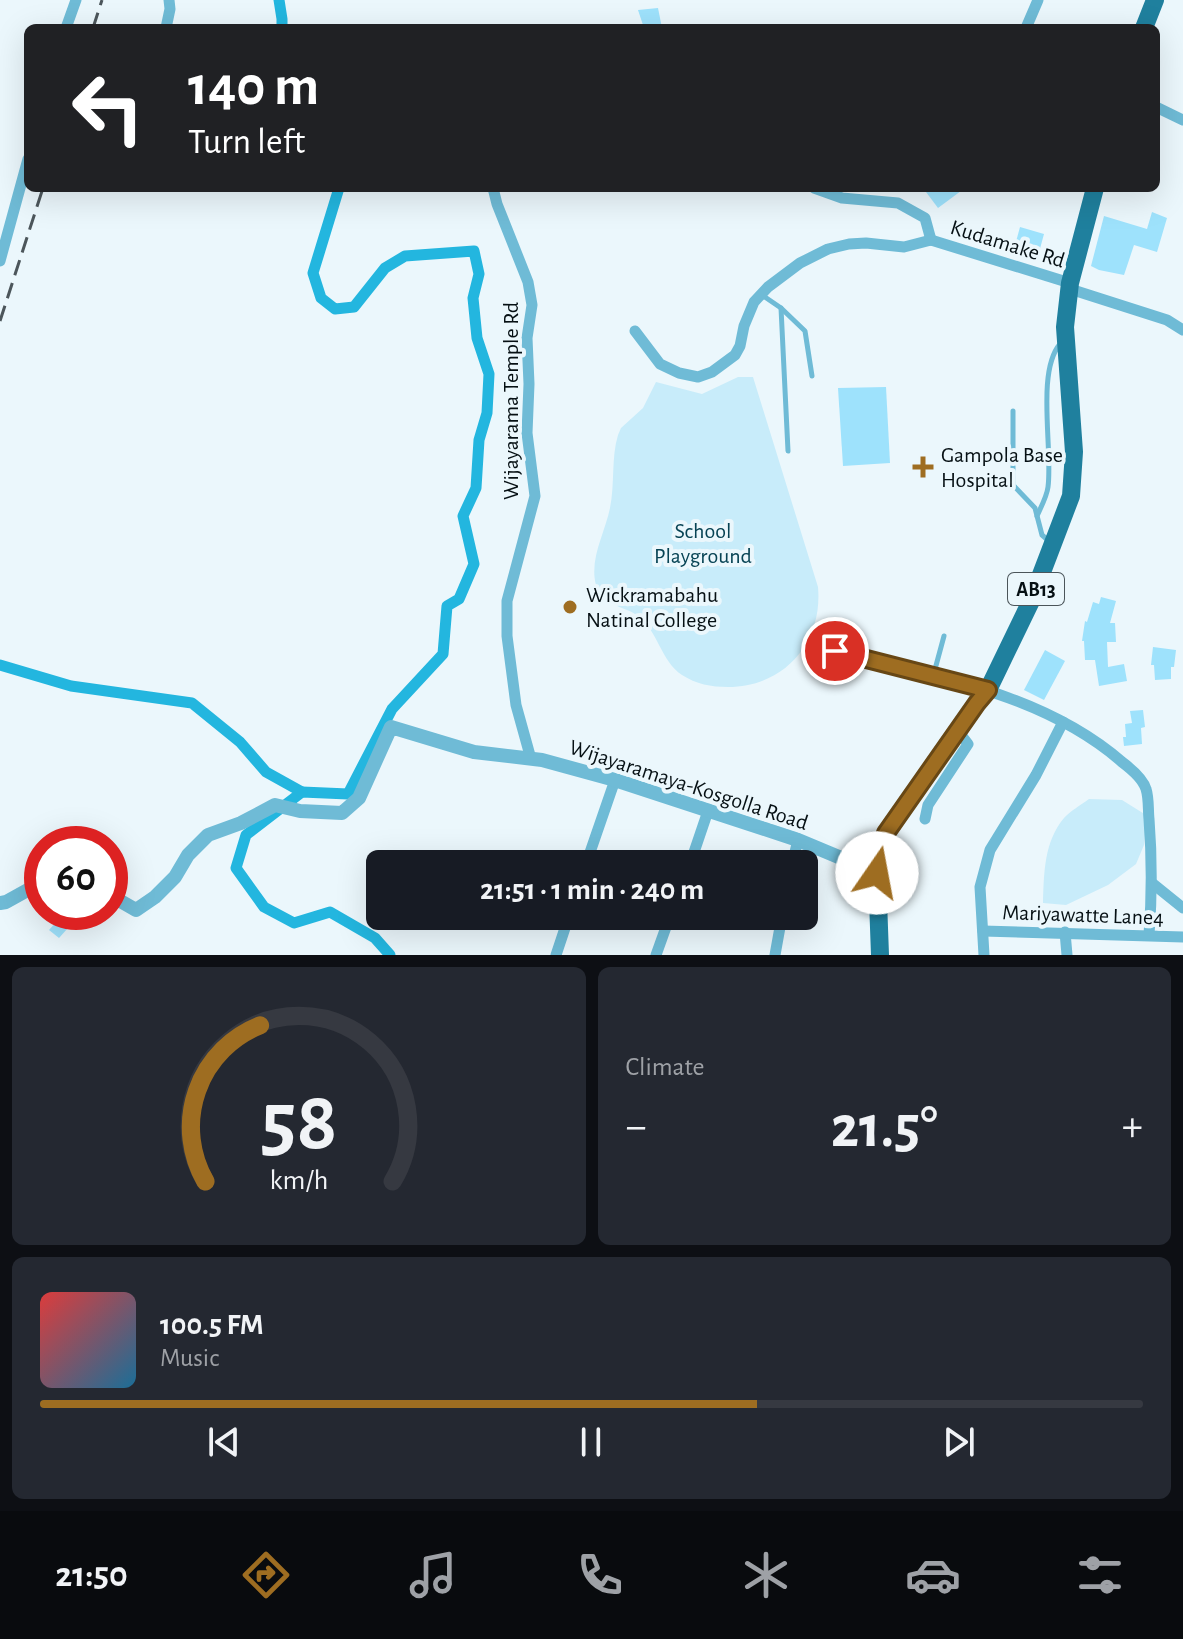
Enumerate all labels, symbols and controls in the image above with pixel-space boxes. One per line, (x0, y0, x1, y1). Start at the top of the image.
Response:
icon: left (56, 56, 160, 160)
text: 140 m (188, 59, 319, 115)
text: Turn left (188, 124, 305, 160)
street label: Kudamake Rd (948, 216, 1067, 272)
street label: Wijayarama Temple Rd (500, 302, 522, 500)
place label: Gampola Base Hospital (941, 444, 1063, 491)
marker: Gampola Base Hospital (912, 456, 934, 478)
park label: School Playground (654, 520, 752, 567)
road number: AB13 (1008, 573, 1064, 605)
place label: Wickramabahu Natinal College (586, 584, 718, 631)
marker: Wickramabahu Natinal College (561, 598, 579, 616)
pin (801, 617, 869, 685)
icon: arrive (813, 629, 857, 673)
street label: Wijayaramaya-Kosgolla Road (567, 736, 811, 834)
speed limit sign: 60 (24, 826, 128, 930)
position arrow (835, 831, 919, 915)
text: 21:51 · 1 min · 240 m (480, 875, 704, 905)
street label: Mariyawatte Lane4 (1002, 901, 1164, 929)
text: Climate (626, 1054, 704, 1080)
text: 58 (260, 1081, 337, 1165)
text: 21.5° (831, 1098, 938, 1158)
text: − (626, 1105, 647, 1149)
text: + (1122, 1105, 1143, 1149)
text: km/h (269, 1166, 328, 1195)
text: 100.5 FM (160, 1310, 264, 1340)
text: Music (160, 1345, 219, 1371)
icon: previous (202, 1420, 246, 1464)
icon: pause (569, 1420, 613, 1464)
icon: next (937, 1420, 981, 1464)
icon: directions (238, 1547, 294, 1603)
icon: music (405, 1547, 461, 1603)
icon: phone (572, 1547, 628, 1603)
icon: climate (738, 1547, 794, 1603)
icon: car (905, 1547, 961, 1603)
icon: filters (1072, 1547, 1128, 1603)
text: 21:50 (55, 1557, 128, 1593)

